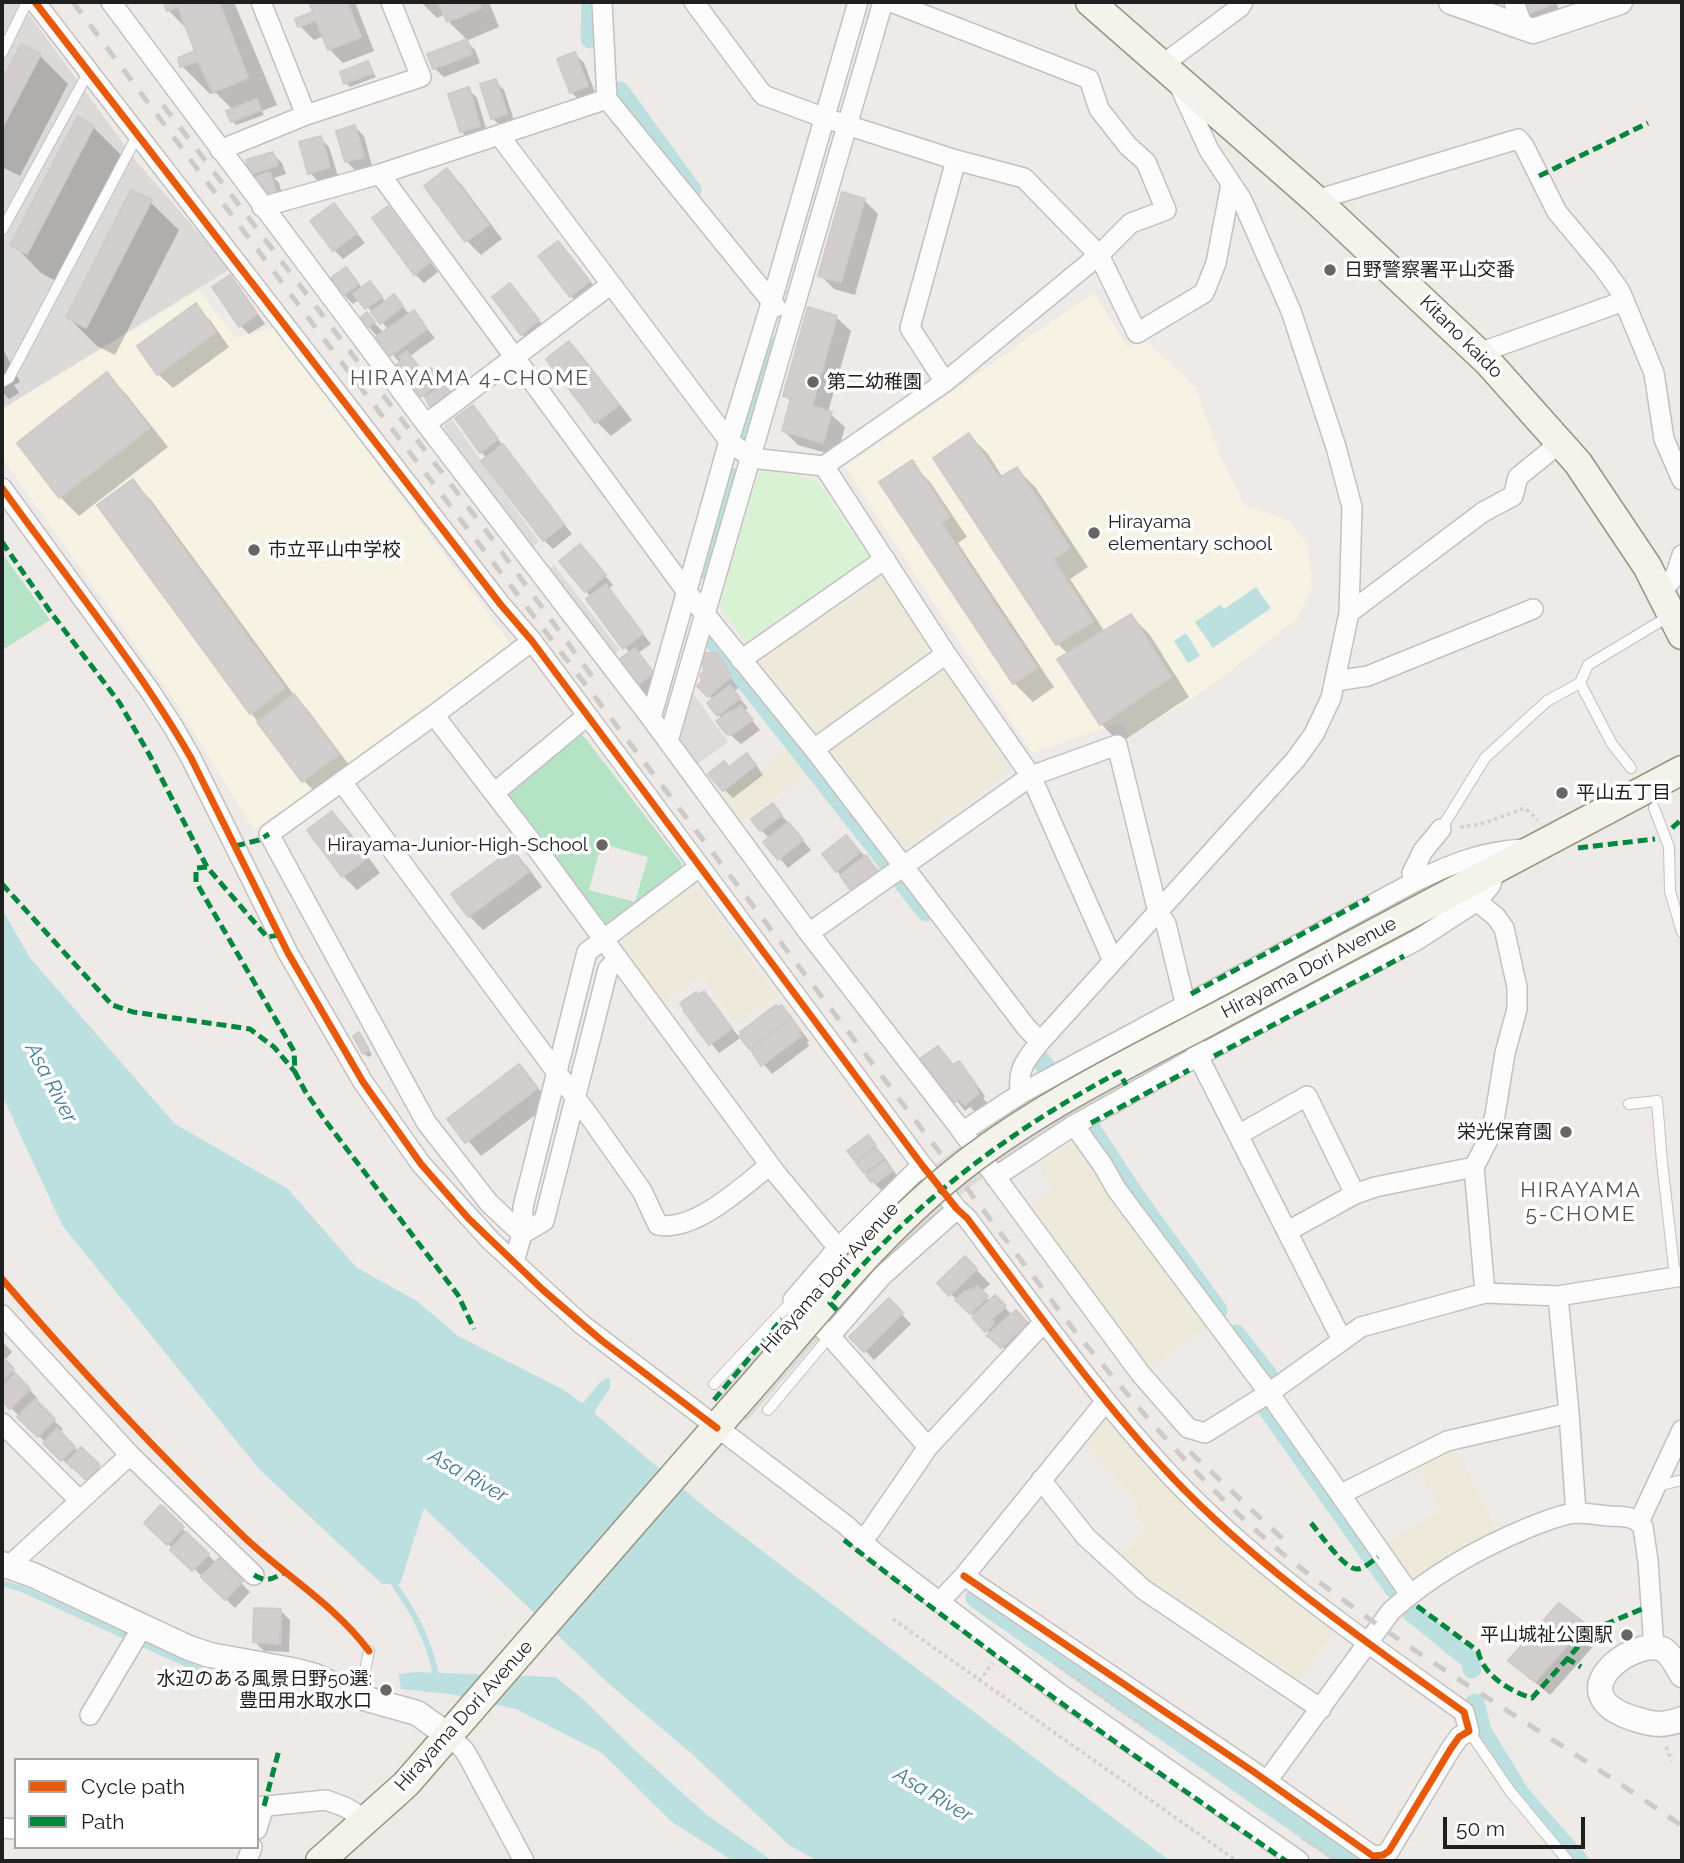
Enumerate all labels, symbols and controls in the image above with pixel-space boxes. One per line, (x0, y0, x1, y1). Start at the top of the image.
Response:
place label: 日野警察署平山交番 (1344, 259, 1515, 281)
marker: 日野警察署平山交番 (1322, 262, 1338, 278)
street label: Kitano kaido (1415, 291, 1507, 383)
district label: HIRAYAMA 4-CHOME (352, 366, 588, 392)
place label: 第二幼稚園 (827, 371, 922, 393)
marker: 第二幼稚園 (805, 374, 821, 390)
place label: Hirayama elementary school (1108, 511, 1272, 555)
marker: Hirayama elementary school (1086, 525, 1102, 541)
place label: 市立平山中学校 (268, 539, 401, 561)
marker: 市立平山中学校 (246, 542, 262, 558)
place label: 平山五丁目 (1576, 782, 1671, 804)
marker: 平山五丁目 (1554, 785, 1570, 801)
place label: Hirayama-Junior-High-School (327, 834, 588, 856)
marker: Hirayama-Junior-High-School (594, 837, 610, 853)
street label: Hirayama Dori Avenue (1218, 912, 1400, 1024)
water label: Asa River (19, 1039, 83, 1127)
place label: 栄光保育園 (1457, 1121, 1552, 1143)
marker: 栄光保育園 (1558, 1124, 1574, 1140)
district label: HIRAYAMA 5-CHOME (1521, 1178, 1641, 1228)
street label: Hirayama Dori Avenue (756, 1198, 904, 1358)
water label: Asa River (424, 1443, 512, 1509)
place label: 平山城祉公園駅 (1480, 1624, 1613, 1646)
marker: 平山城祉公園駅 (1619, 1627, 1635, 1643)
street label: Hirayama Dori Avenue (390, 1636, 538, 1796)
place label: 水辺のある風景日野50選: 豊田用水取水口 (156, 1668, 372, 1712)
marker: 水辺のある風景日野50選: 豊田用水取水口 (378, 1682, 394, 1698)
legend (14, 1758, 259, 1849)
water label: Asa River (889, 1762, 977, 1828)
text: Cycle path (81, 1774, 185, 1799)
scale bar (1446, 1804, 1588, 1848)
text: Path (81, 1809, 125, 1834)
text: 50 m (1456, 1816, 1505, 1841)

